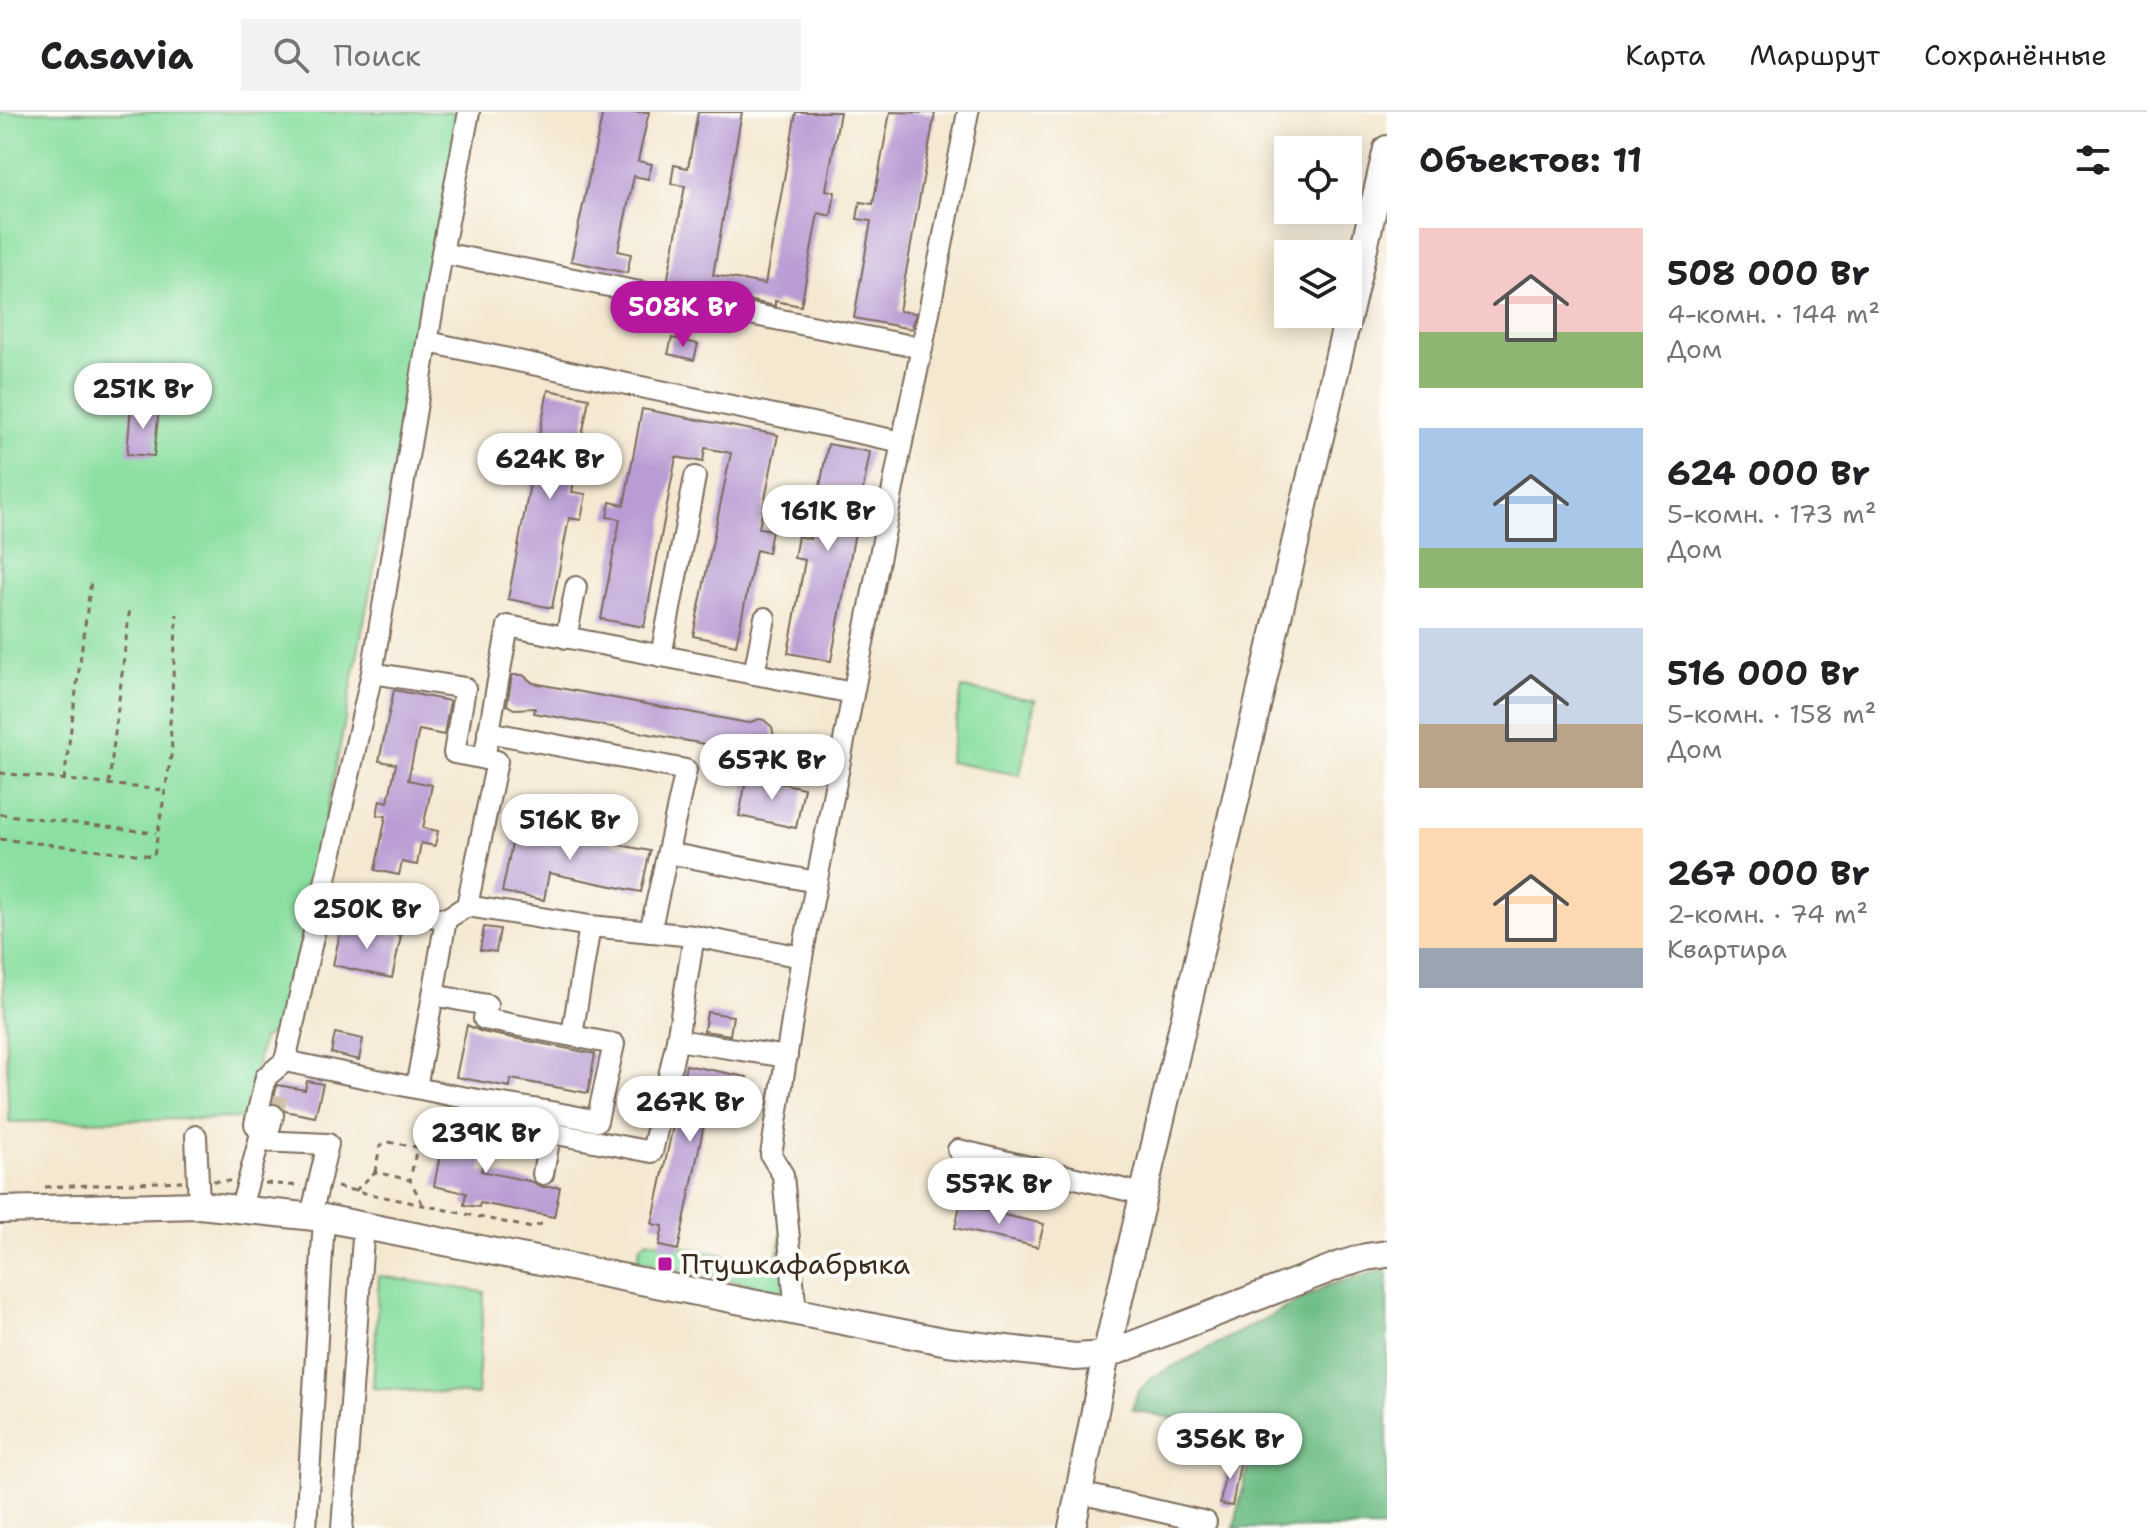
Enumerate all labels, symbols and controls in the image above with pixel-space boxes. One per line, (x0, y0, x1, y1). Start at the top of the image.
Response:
search box (241, 19, 801, 91)
text: Casavia (40, 30, 193, 81)
icon: search (269, 33, 313, 77)
text: Поиск (333, 35, 421, 76)
text: Карта (1625, 36, 1705, 74)
text: Маршрут (1749, 36, 1880, 74)
text: Сохранённые (1924, 36, 2107, 74)
map controls (1274, 136, 1362, 328)
button: locate (1274, 136, 1362, 224)
text: Объектов: 11 (1419, 137, 1642, 183)
icon: filters (2071, 138, 2115, 182)
button: layers (1274, 240, 1362, 328)
text: 508 000 Br (1667, 250, 1870, 296)
icon: home (1483, 260, 1579, 356)
pin: 508K Br (609, 281, 757, 349)
text: 508K Br (628, 289, 738, 324)
text: 4-комн. · 144 m² (1667, 296, 1880, 331)
text: Дом (1667, 331, 1722, 366)
pin: 251K Br (69, 363, 217, 431)
text: 251K Br (92, 371, 194, 406)
pin: 624K Br (476, 433, 624, 501)
text: 624K Br (495, 441, 605, 476)
text: 624 000 Br (1667, 450, 1870, 496)
icon: home (1483, 460, 1579, 556)
pin: 161K Br (754, 485, 902, 553)
text: 161K Br (780, 493, 876, 528)
text: 5-комн. · 173 m² (1667, 496, 1877, 531)
text: Дом (1667, 531, 1722, 566)
text: 516 000 Br (1667, 650, 1859, 696)
icon: home (1483, 660, 1579, 756)
text: 5-комн. · 158 m² (1667, 696, 1877, 731)
text: Дом (1667, 731, 1722, 766)
pin: 657K Br (698, 734, 846, 802)
text: 657K Br (718, 742, 826, 777)
pin: 516K Br (496, 794, 644, 862)
text: 516K Br (519, 802, 621, 837)
text: 267 000 Br (1667, 850, 1870, 896)
icon: home (1483, 860, 1579, 956)
pin: 250K Br (293, 883, 441, 951)
text: 250K Br (312, 891, 422, 926)
text: 2-комн. · 74 m² (1667, 896, 1868, 931)
text: Квартира (1667, 931, 1787, 966)
pin: 267K Br (616, 1076, 764, 1144)
text: 267K Br (635, 1084, 745, 1119)
pin: 239K Br (412, 1107, 560, 1175)
text: 239K Br (431, 1115, 541, 1150)
pin: 557K Br (925, 1158, 1073, 1226)
text: 557K Br (946, 1166, 1052, 1201)
place label: Птушкафабрыка (681, 1245, 910, 1283)
marker: Птушкафабрыка (656, 1255, 674, 1273)
pin: 356K Br (1156, 1413, 1304, 1481)
text: 356K Br (1175, 1421, 1285, 1456)

